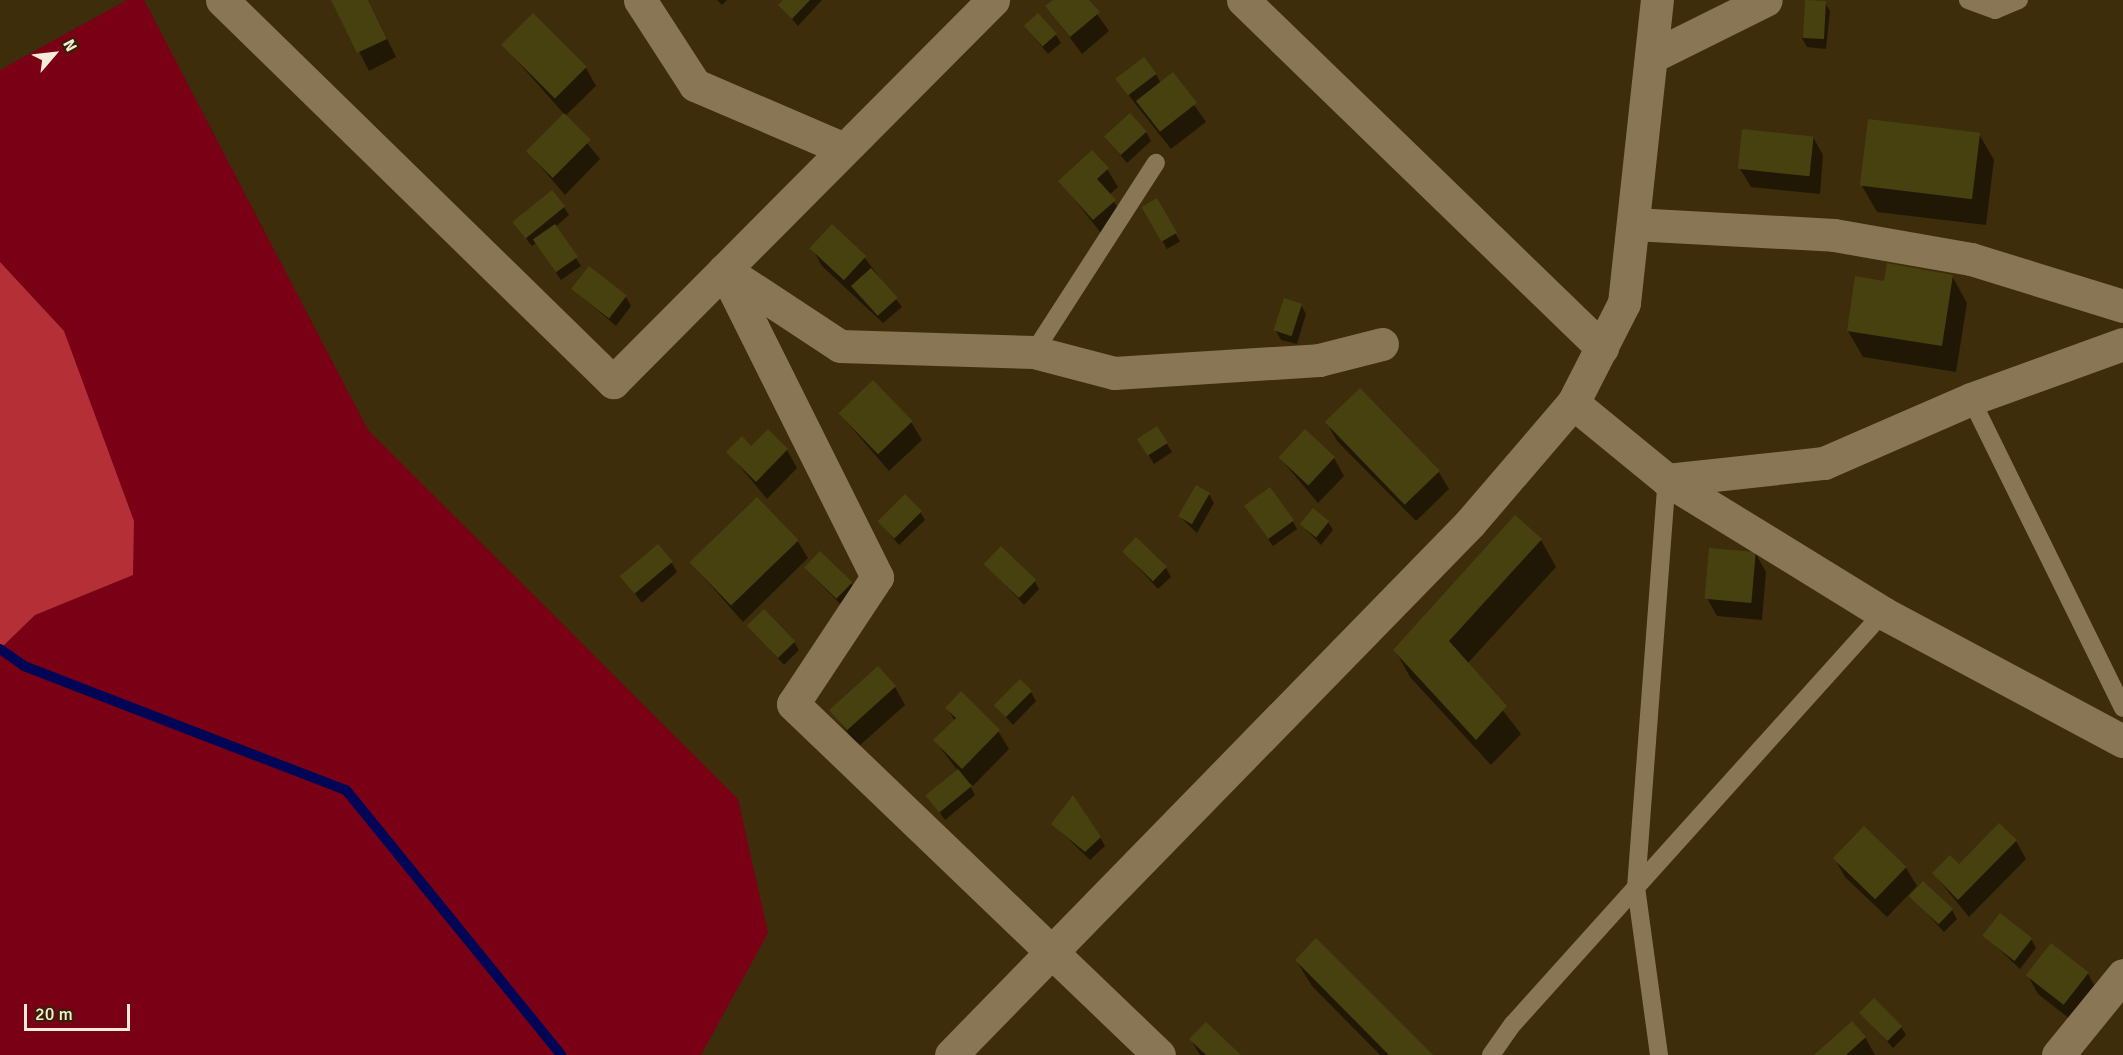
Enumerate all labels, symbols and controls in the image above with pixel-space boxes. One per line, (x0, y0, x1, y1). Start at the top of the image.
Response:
north arrow (24, 24, 84, 84)
text: N (58, 36, 81, 55)
scale bar (27, 992, 134, 1030)
text: 20 m (35, 1003, 73, 1025)

